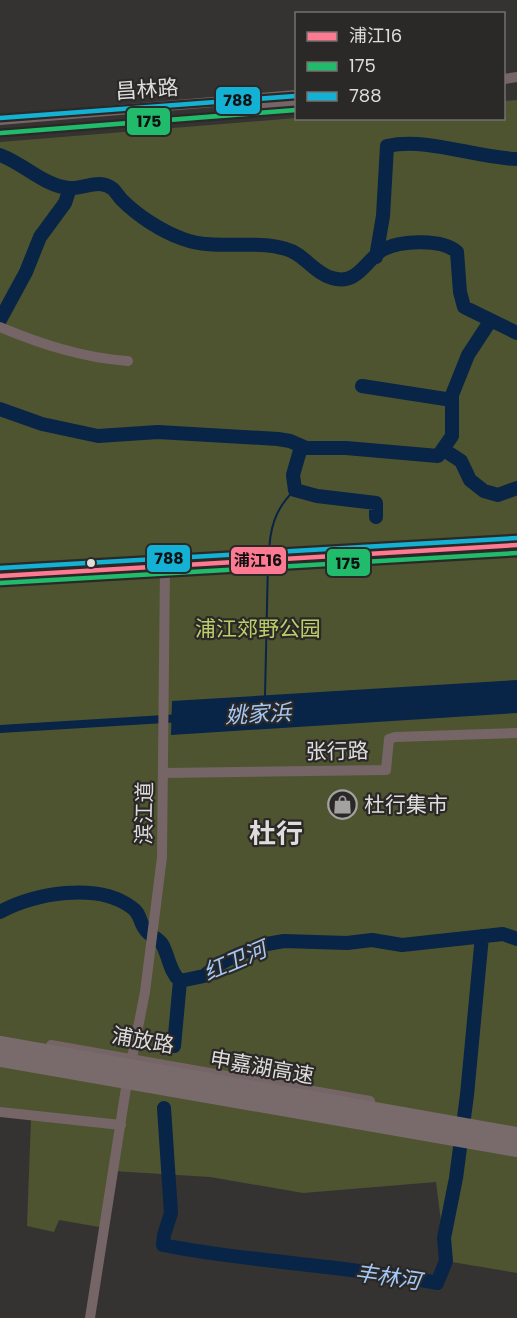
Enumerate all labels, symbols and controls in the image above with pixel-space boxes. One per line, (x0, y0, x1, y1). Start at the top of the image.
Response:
legend (295, 12, 505, 120)
text: 浦江16 (349, 23, 402, 48)
text: 175 (349, 53, 376, 78)
street label: 昌林路 (115, 72, 179, 106)
text: 788 (349, 83, 382, 108)
line badge: 788 (215, 86, 261, 115)
text: 788 (223, 89, 253, 112)
line badge: 175 (126, 107, 171, 136)
text: 175 (137, 110, 161, 133)
line badge: 788 (146, 544, 191, 573)
line badge: 浦江16 (230, 546, 287, 575)
text: 788 (154, 547, 184, 570)
line badge: 175 (326, 548, 371, 577)
text: 浦江16 (234, 549, 282, 572)
text: 175 (336, 552, 360, 575)
unlabelled marker (85, 557, 97, 569)
park label: 浦江郊野公园 (195, 614, 321, 643)
water label: 姚家浜 (224, 697, 294, 731)
street label: 张行路 (305, 736, 369, 766)
street label: 滨江道 (129, 781, 159, 845)
shop icon: 杜行集市 (327, 788, 359, 820)
place label: 杜行集市 (364, 790, 448, 819)
district label: 杜行 (249, 815, 303, 852)
water label: 红卫河 (199, 932, 275, 988)
street label: 浦放路 (109, 1020, 177, 1060)
street label: 申嘉湖高速 (208, 1044, 316, 1090)
water label: 丰林河 (353, 1257, 427, 1297)

